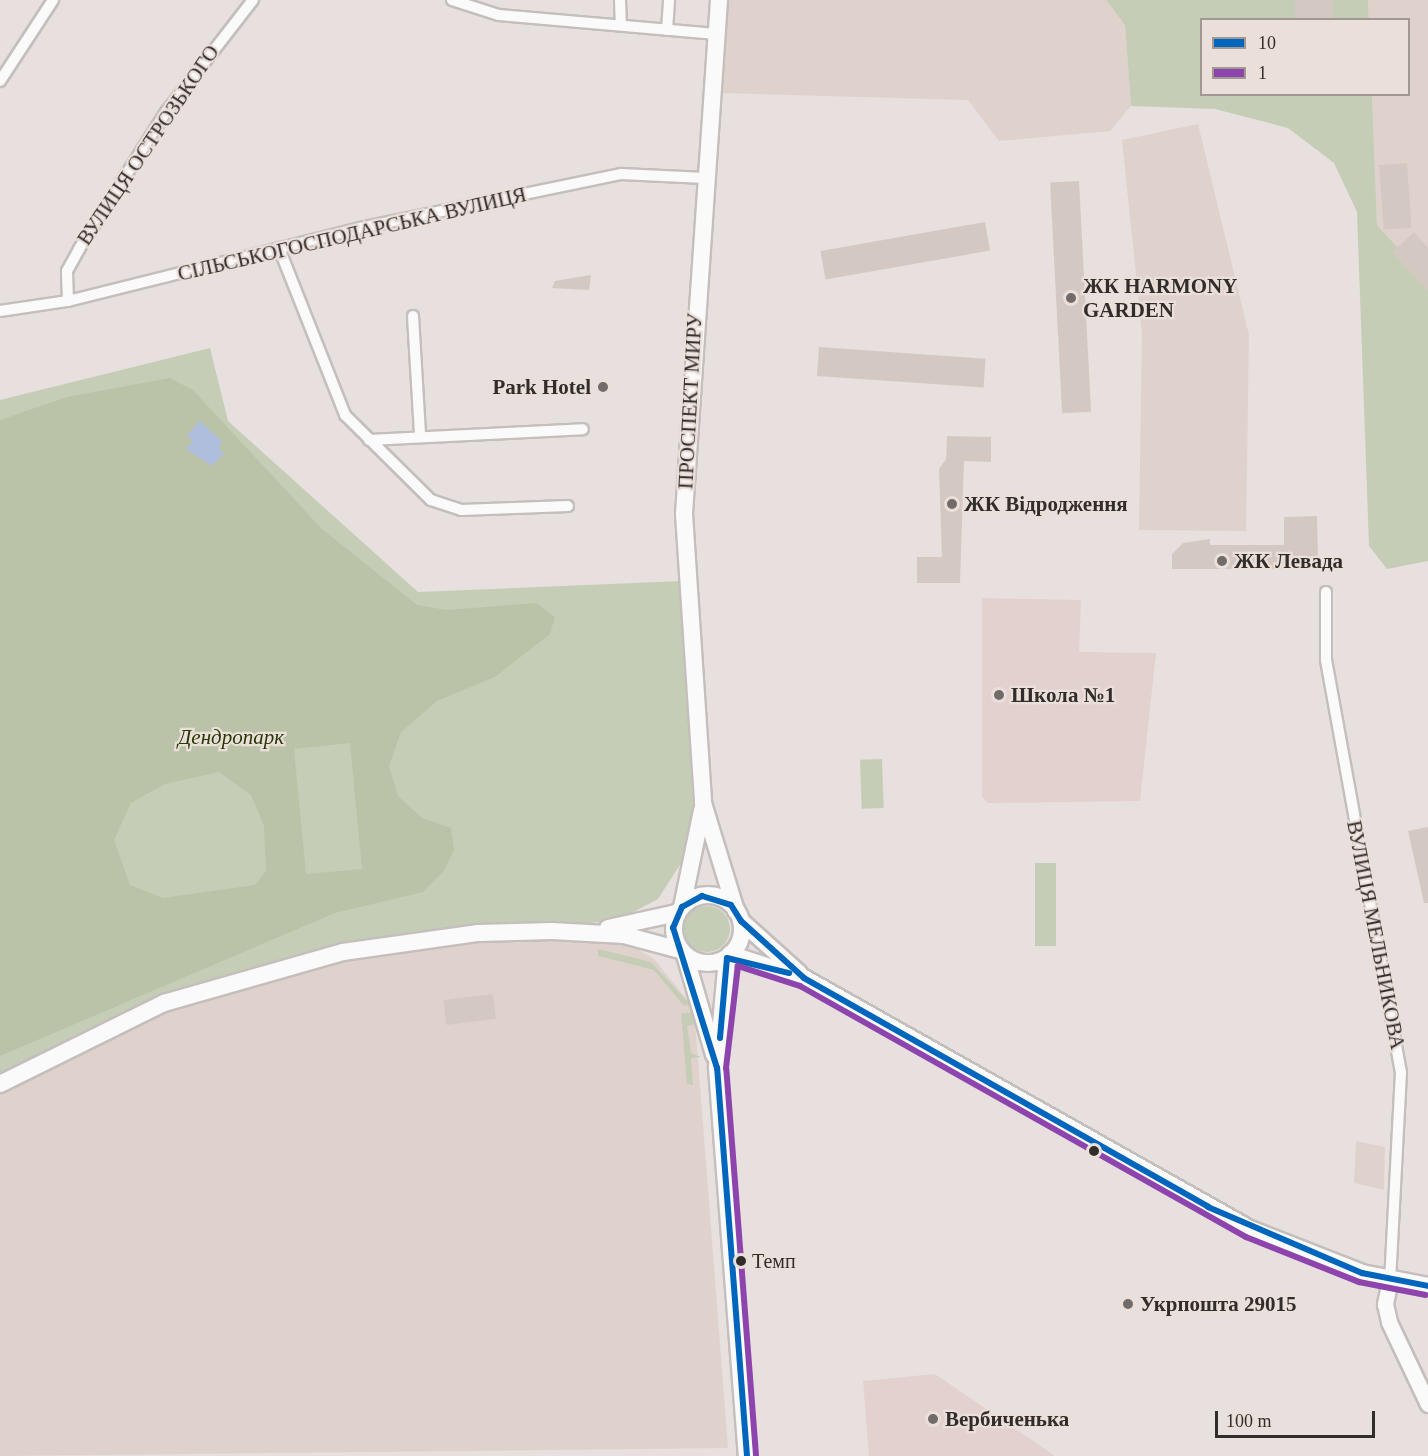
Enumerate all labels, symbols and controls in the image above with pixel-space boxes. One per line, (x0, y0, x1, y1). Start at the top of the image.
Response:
legend (1200, 18, 1410, 96)
text: 10 (1258, 33, 1276, 53)
street label: ВУЛИЦЯ ОСТРОЗЬКОГО (72, 40, 224, 250)
text: 1 (1258, 63, 1267, 83)
street label: СІЛЬСЬКОГОСПОДАРСЬКА ВУЛИЦЯ (175, 182, 529, 286)
place label: ЖК HARMONY GARDEN (1083, 273, 1237, 323)
marker: ЖК HARMONY GARDEN (1064, 291, 1078, 305)
street label: ПРОСПЕКТ МИРУ (673, 312, 707, 490)
place label: Park Hotel (492, 374, 591, 400)
marker: Park Hotel (596, 380, 610, 394)
place label: ЖК Відродження (964, 491, 1128, 517)
marker: ЖК Відродження (945, 497, 959, 511)
place label: ЖК Левада (1234, 548, 1343, 574)
marker: ЖК Левада (1215, 554, 1229, 568)
place label: Школа №1 (1011, 682, 1115, 708)
marker: Школа №1 (992, 688, 1006, 702)
park label: Дендропарк (178, 724, 284, 750)
street label: ВУЛИЦЯ МЕЛЬНИКОВА (1341, 818, 1411, 1052)
unlabelled marker (1088, 1145, 1100, 1157)
place label: Темп (752, 1249, 796, 1273)
marker: Темп (735, 1255, 747, 1267)
place label: Укрпошта 29015 (1140, 1291, 1297, 1317)
marker: Укрпошта 29015 (1121, 1297, 1135, 1311)
scale bar (1218, 1399, 1378, 1437)
place label: Вербиченька (945, 1406, 1069, 1432)
text: 100 m (1226, 1411, 1272, 1431)
marker: Вербиченька (926, 1412, 940, 1426)

